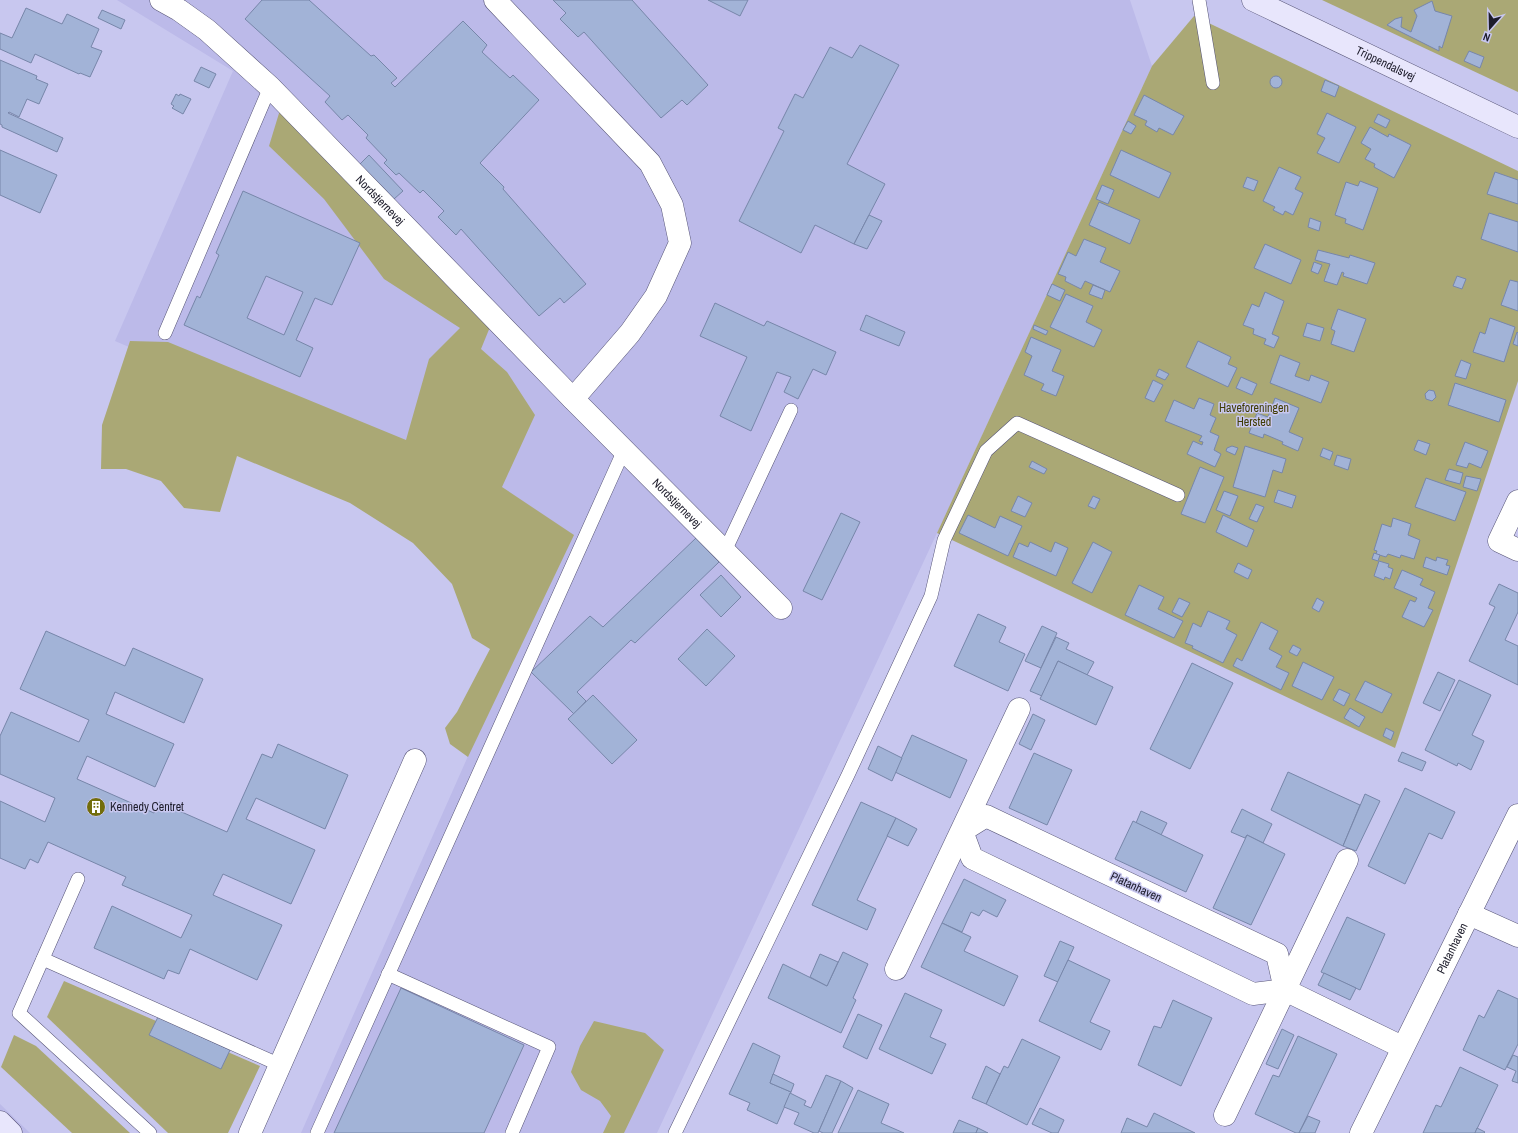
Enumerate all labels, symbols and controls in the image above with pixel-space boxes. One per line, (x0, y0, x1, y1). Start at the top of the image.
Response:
north arrow (1470, 8, 1510, 48)
text: N (1481, 30, 1492, 45)
street label: Trippendalsvej (1353, 42, 1418, 85)
street label: Nordstjernevej (352, 172, 408, 229)
park label: Haveforeningen Hersted (1219, 400, 1289, 430)
street label: Nordstjernevej (649, 475, 705, 531)
building icon: Kennedy Centret (85, 796, 107, 818)
place label: Kennedy Centret (110, 799, 184, 815)
street label: Platanhaven (1108, 868, 1164, 906)
street label: Platanhaven (1433, 920, 1472, 976)

